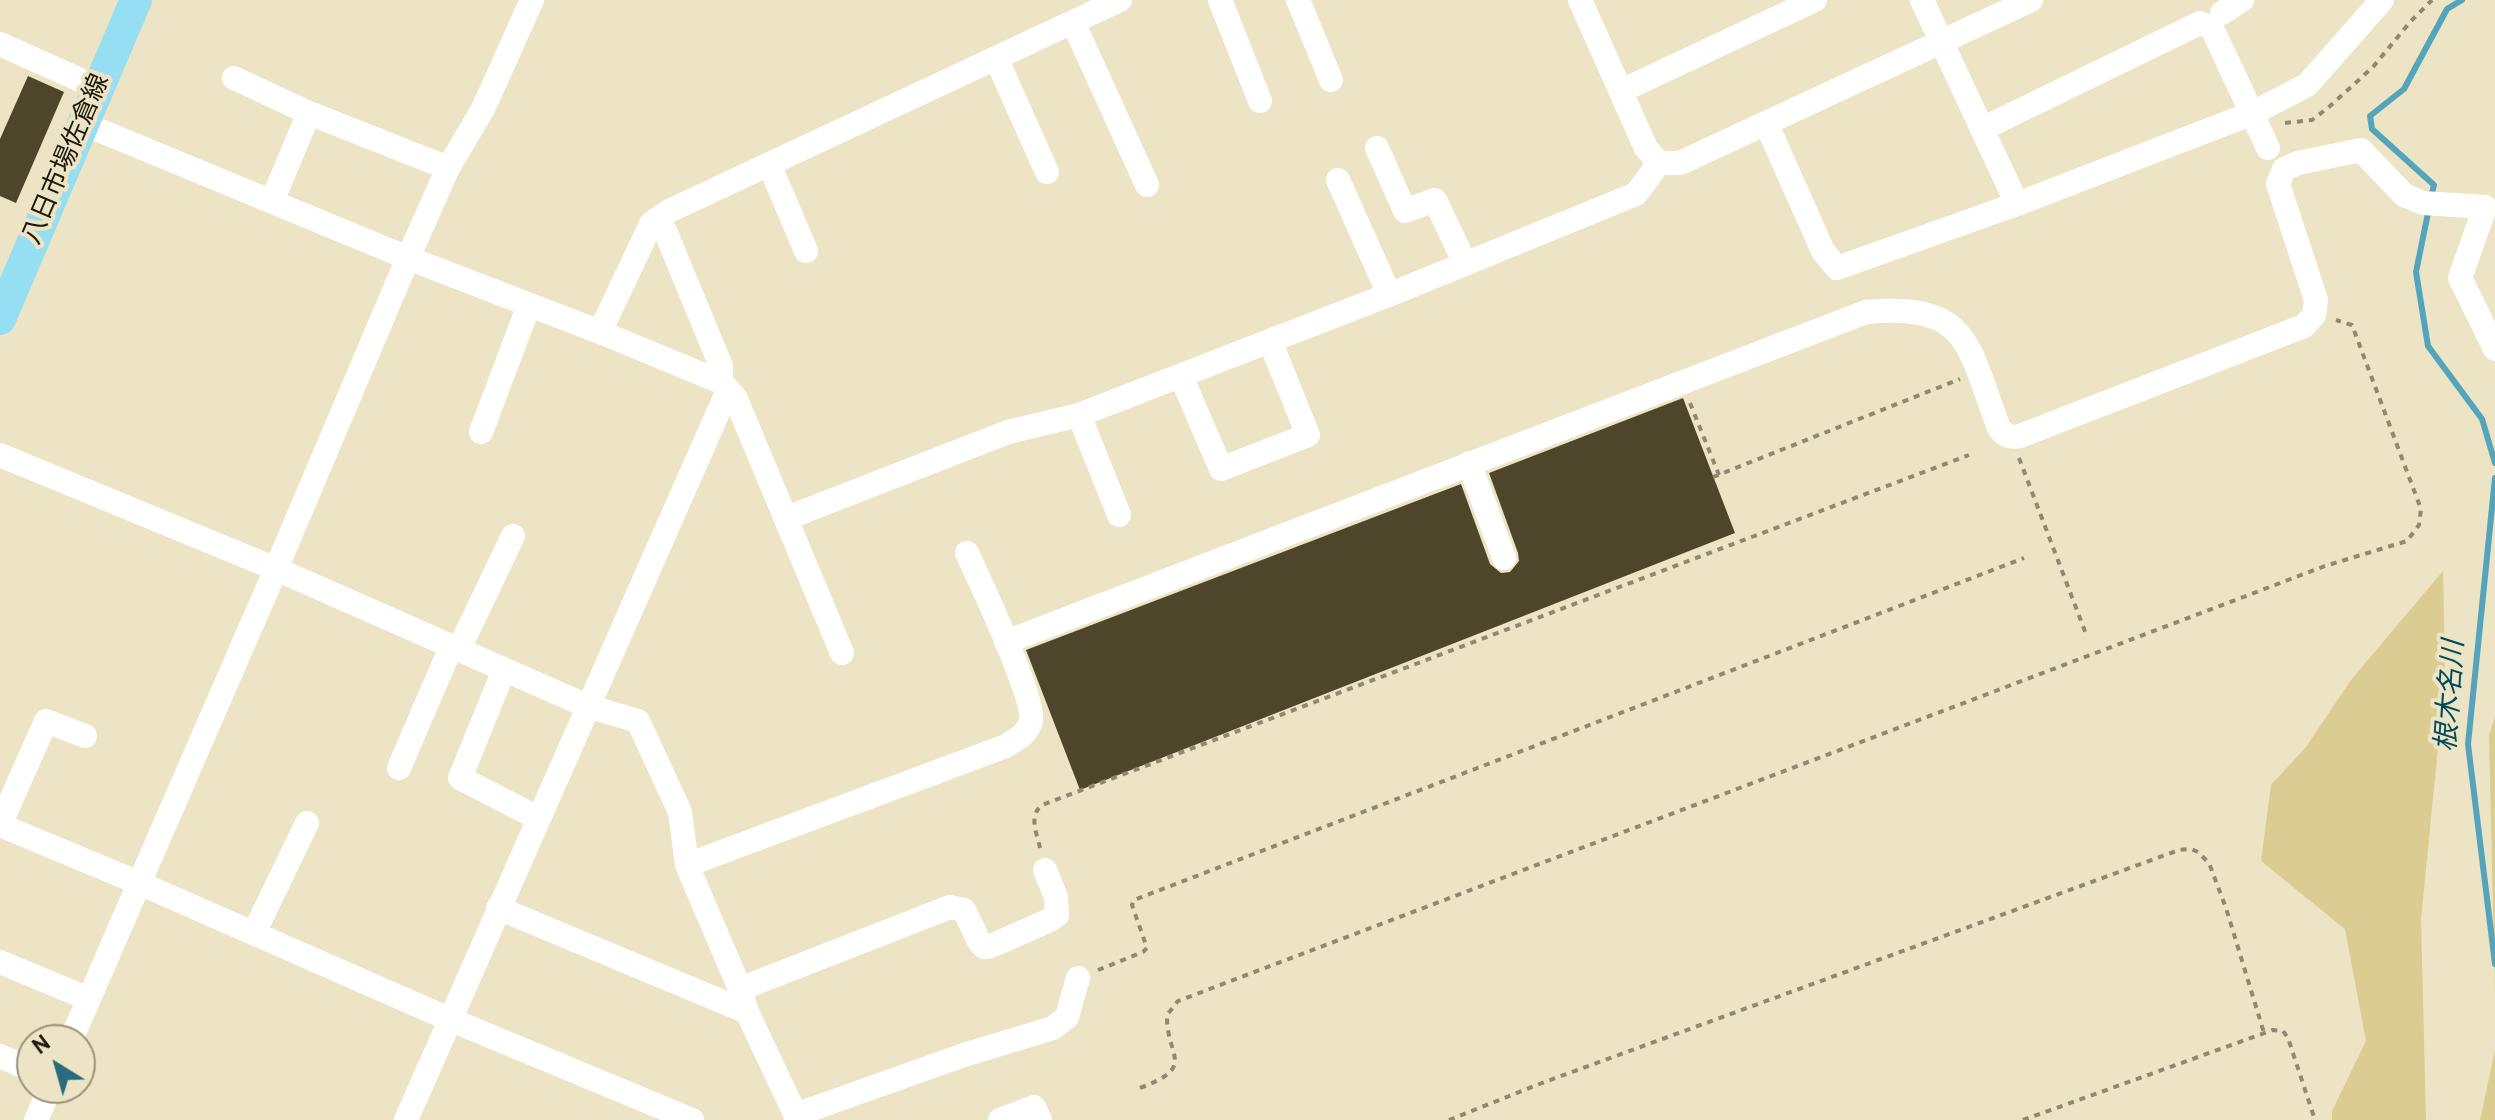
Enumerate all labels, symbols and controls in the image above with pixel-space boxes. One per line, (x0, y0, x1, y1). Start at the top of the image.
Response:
street label: 八日市場佐倉線 (18, 70, 118, 250)
water label: 根木名川 (2432, 639, 2474, 753)
north arrow (16, 1024, 96, 1104)
text: N (28, 1031, 57, 1062)

